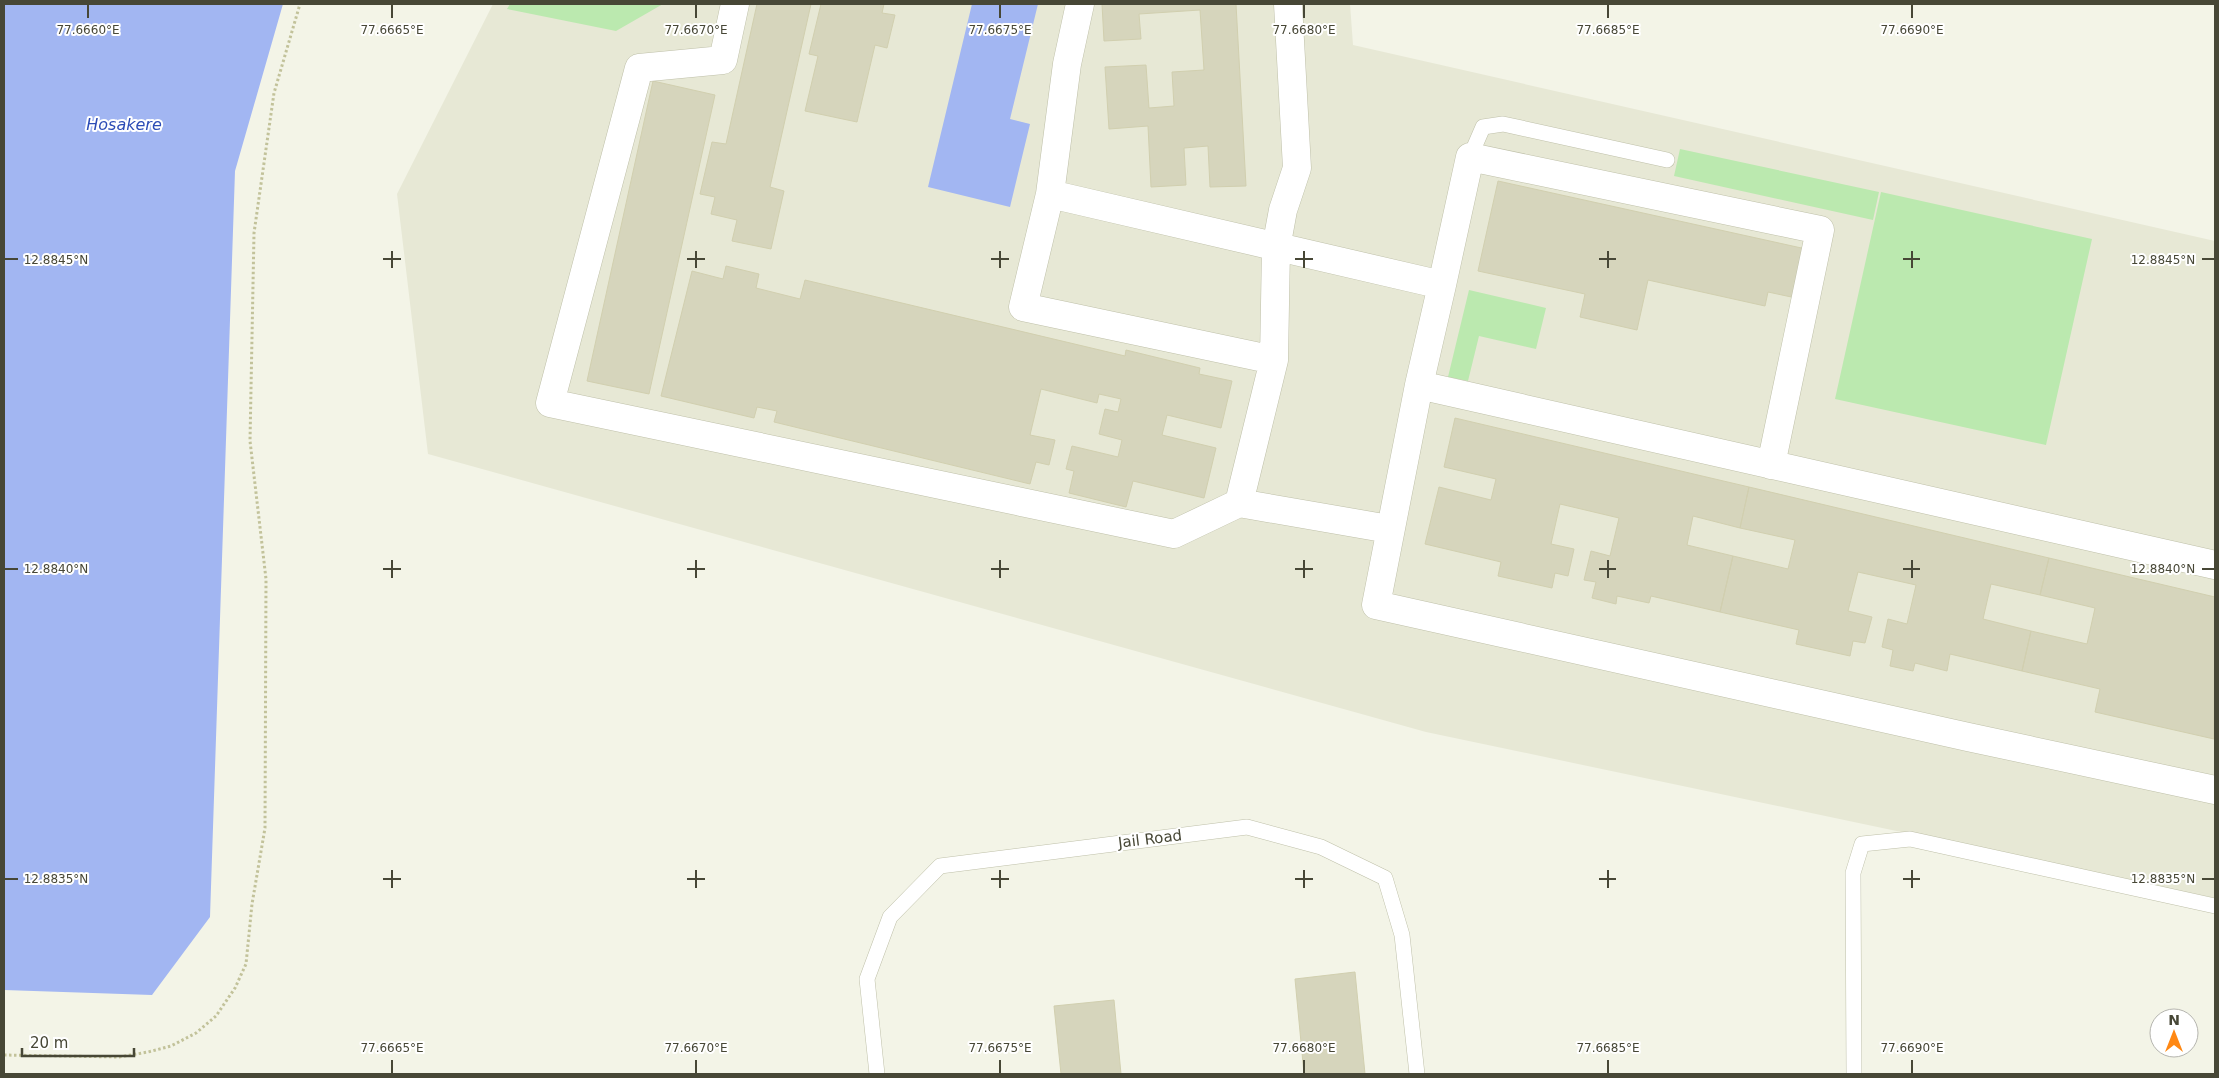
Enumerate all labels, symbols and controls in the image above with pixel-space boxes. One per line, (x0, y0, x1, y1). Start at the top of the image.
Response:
text: 77.6660°E (56, 23, 120, 37)
text: 77.6665°E (360, 23, 424, 37)
text: 77.6670°E (664, 23, 728, 37)
text: 77.6675°E (968, 23, 1032, 37)
text: 77.6680°E (1272, 23, 1336, 37)
text: 77.6685°E (1576, 23, 1640, 37)
text: 77.6690°E (1880, 23, 1944, 37)
water label: Hosakere (86, 115, 162, 134)
text: 12.8845°N (24, 253, 88, 267)
text: 12.8845°N (2131, 253, 2195, 267)
text: 12.8840°N (24, 562, 88, 576)
text: 12.8840°N (2131, 562, 2195, 576)
street label: Jail Road (1116, 826, 1183, 852)
text: 12.8835°N (24, 872, 88, 886)
text: 12.8835°N (2131, 872, 2195, 886)
north arrow (2149, 1008, 2199, 1058)
text: N (2168, 1012, 2180, 1028)
scale bar (22, 1026, 135, 1058)
text: 20 m (30, 1034, 68, 1052)
text: 77.6665°E (360, 1041, 424, 1055)
text: 77.6670°E (664, 1041, 728, 1055)
text: 77.6675°E (968, 1041, 1032, 1055)
text: 77.6680°E (1272, 1041, 1336, 1055)
text: 77.6685°E (1576, 1041, 1640, 1055)
text: 77.6690°E (1880, 1041, 1944, 1055)

